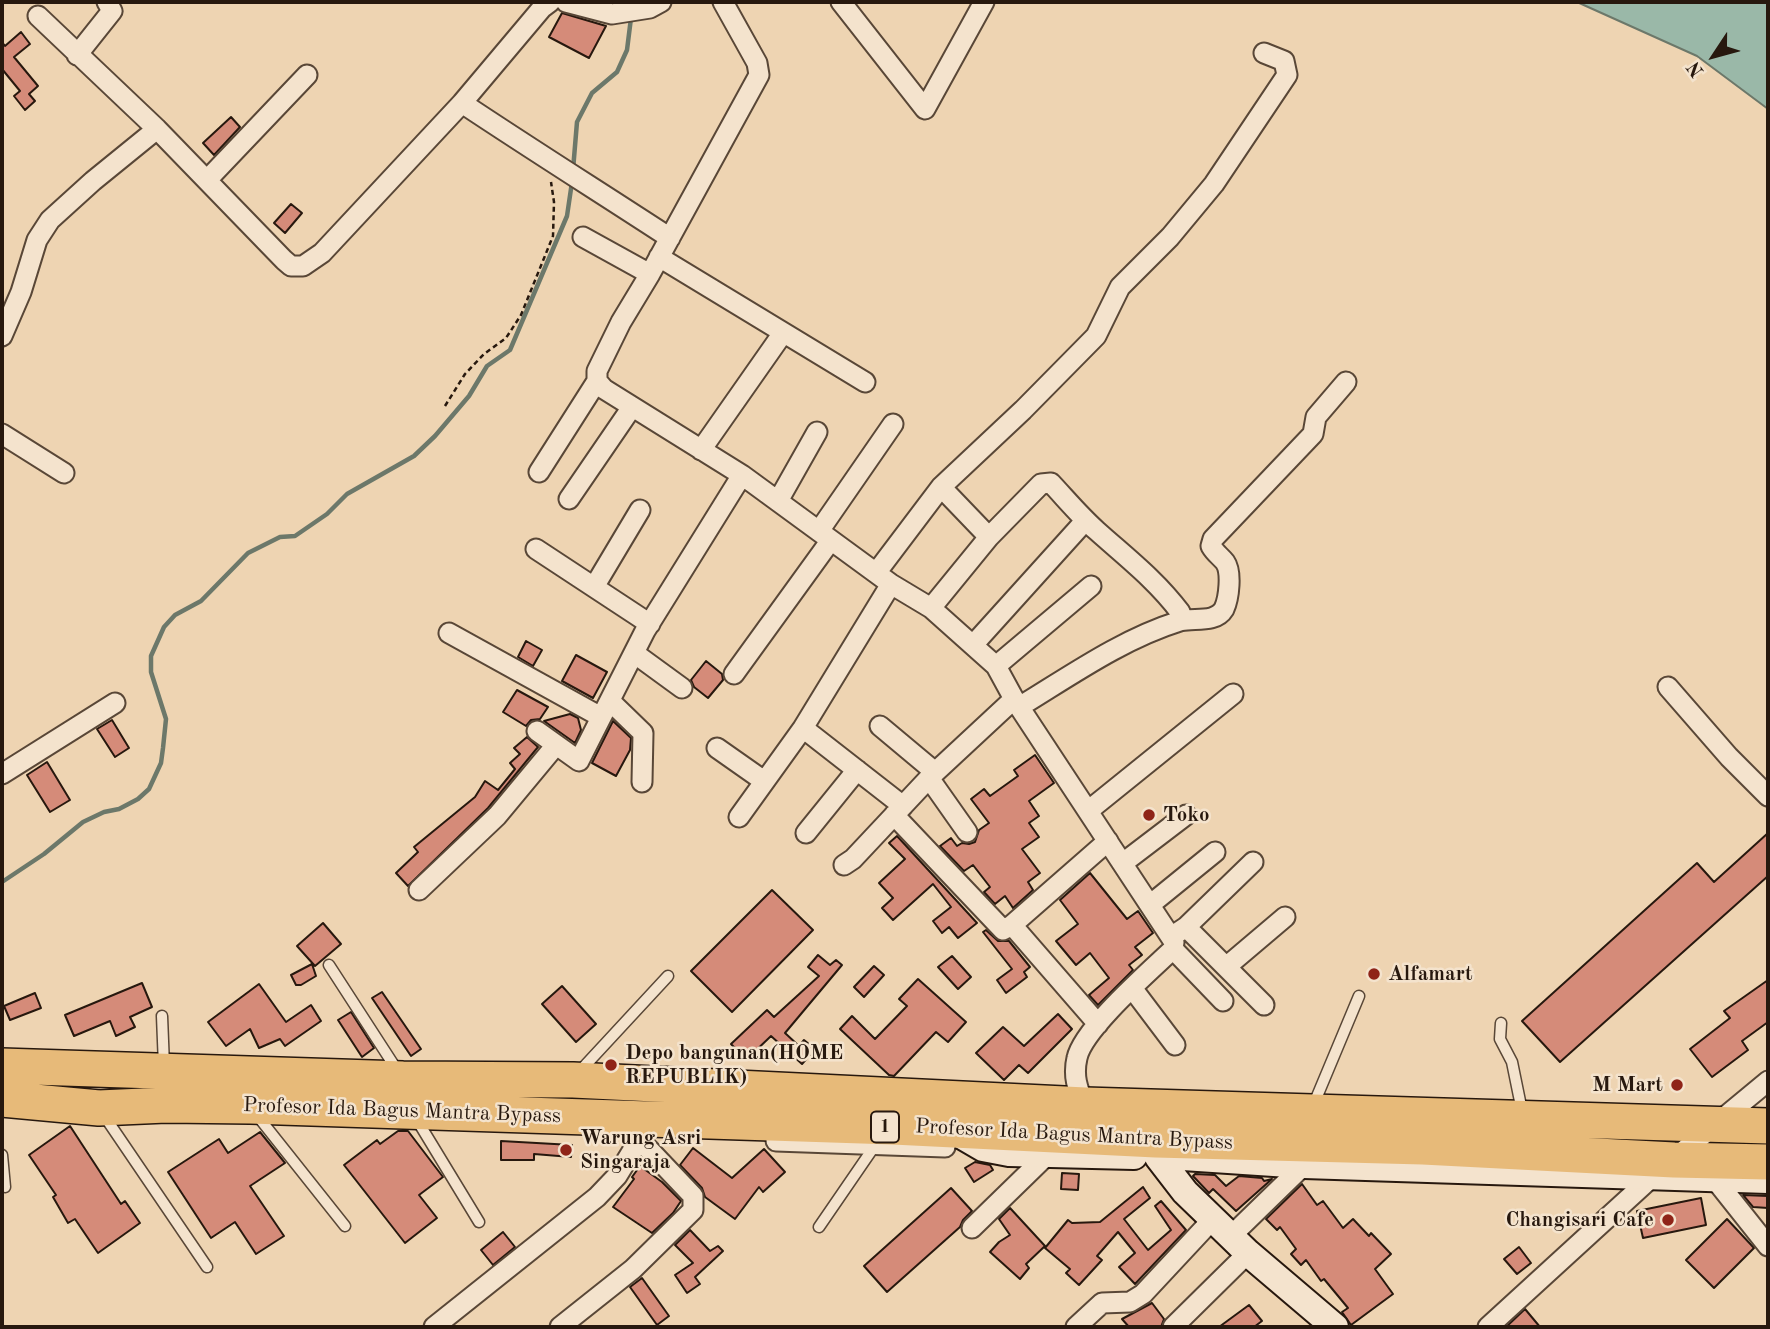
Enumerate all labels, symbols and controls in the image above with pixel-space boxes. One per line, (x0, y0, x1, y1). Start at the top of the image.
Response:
north arrow (1679, 21, 1749, 91)
text: N (1685, 57, 1709, 80)
place label: Toko (1163, 802, 1210, 828)
marker: Toko (1141, 807, 1157, 823)
place label: Alfamart (1388, 961, 1473, 987)
marker: Alfamart (1366, 966, 1382, 982)
place label: Depo bangunan(HOME REPUBLIK) (625, 1040, 843, 1090)
marker: Depo bangunan(HOME REPUBLIK) (603, 1057, 619, 1073)
place label: M Mart (1592, 1072, 1663, 1098)
marker: M Mart (1669, 1077, 1685, 1093)
street label: Profesor Ida Bagus Mantra Bypass (242, 1093, 562, 1129)
road number: 1 (871, 1112, 899, 1142)
street label: Profesor Ida Bagus Mantra Bypass (914, 1114, 1234, 1156)
place label: Warung Asri Singaraja (580, 1125, 701, 1175)
marker: Warung Asri Singaraja (558, 1142, 574, 1158)
place label: Changisari Cafe (1505, 1207, 1654, 1233)
marker: Changisari Cafe (1660, 1212, 1676, 1228)

